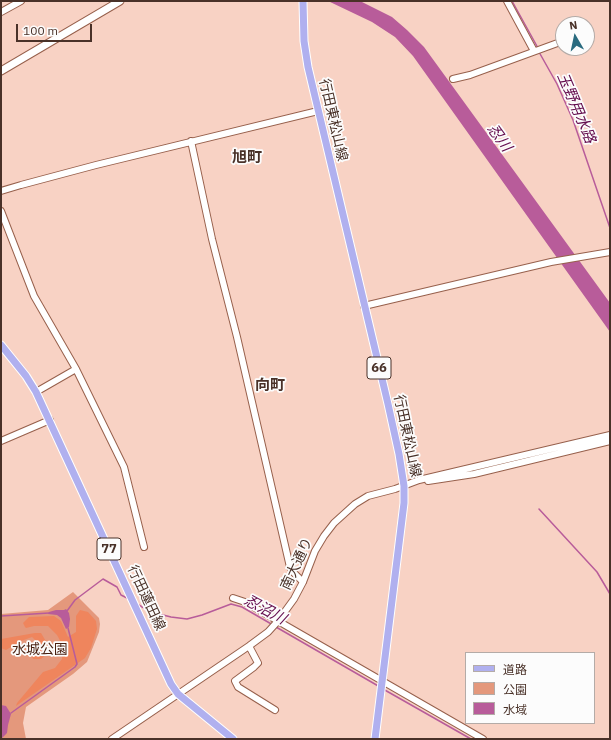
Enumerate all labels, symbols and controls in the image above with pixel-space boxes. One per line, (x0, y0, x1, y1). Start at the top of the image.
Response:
scale bar (18, 16, 94, 42)
north arrow (555, 16, 595, 56)
text: N (568, 18, 578, 33)
text: 100 m (23, 23, 58, 38)
water label: 玉野用水路 (553, 70, 599, 146)
street label: 行田東松山線 (315, 77, 351, 163)
water label: 忍川 (483, 121, 515, 155)
district label: 旭町 (232, 149, 262, 167)
road number: 66 (367, 357, 391, 379)
district label: 向町 (255, 377, 285, 395)
street label: 行田東松山線 (390, 393, 424, 479)
street label: 南大通り (278, 535, 316, 593)
road number: 77 (97, 538, 121, 560)
street label: 行田蓮田線 (124, 563, 168, 633)
water label: 忍沼川 (241, 591, 289, 629)
park label: 水城公園 (12, 642, 68, 658)
legend (465, 652, 595, 724)
text: 道路 (503, 662, 527, 677)
text: 公園 (503, 682, 527, 697)
text: 水域 (503, 702, 527, 717)

